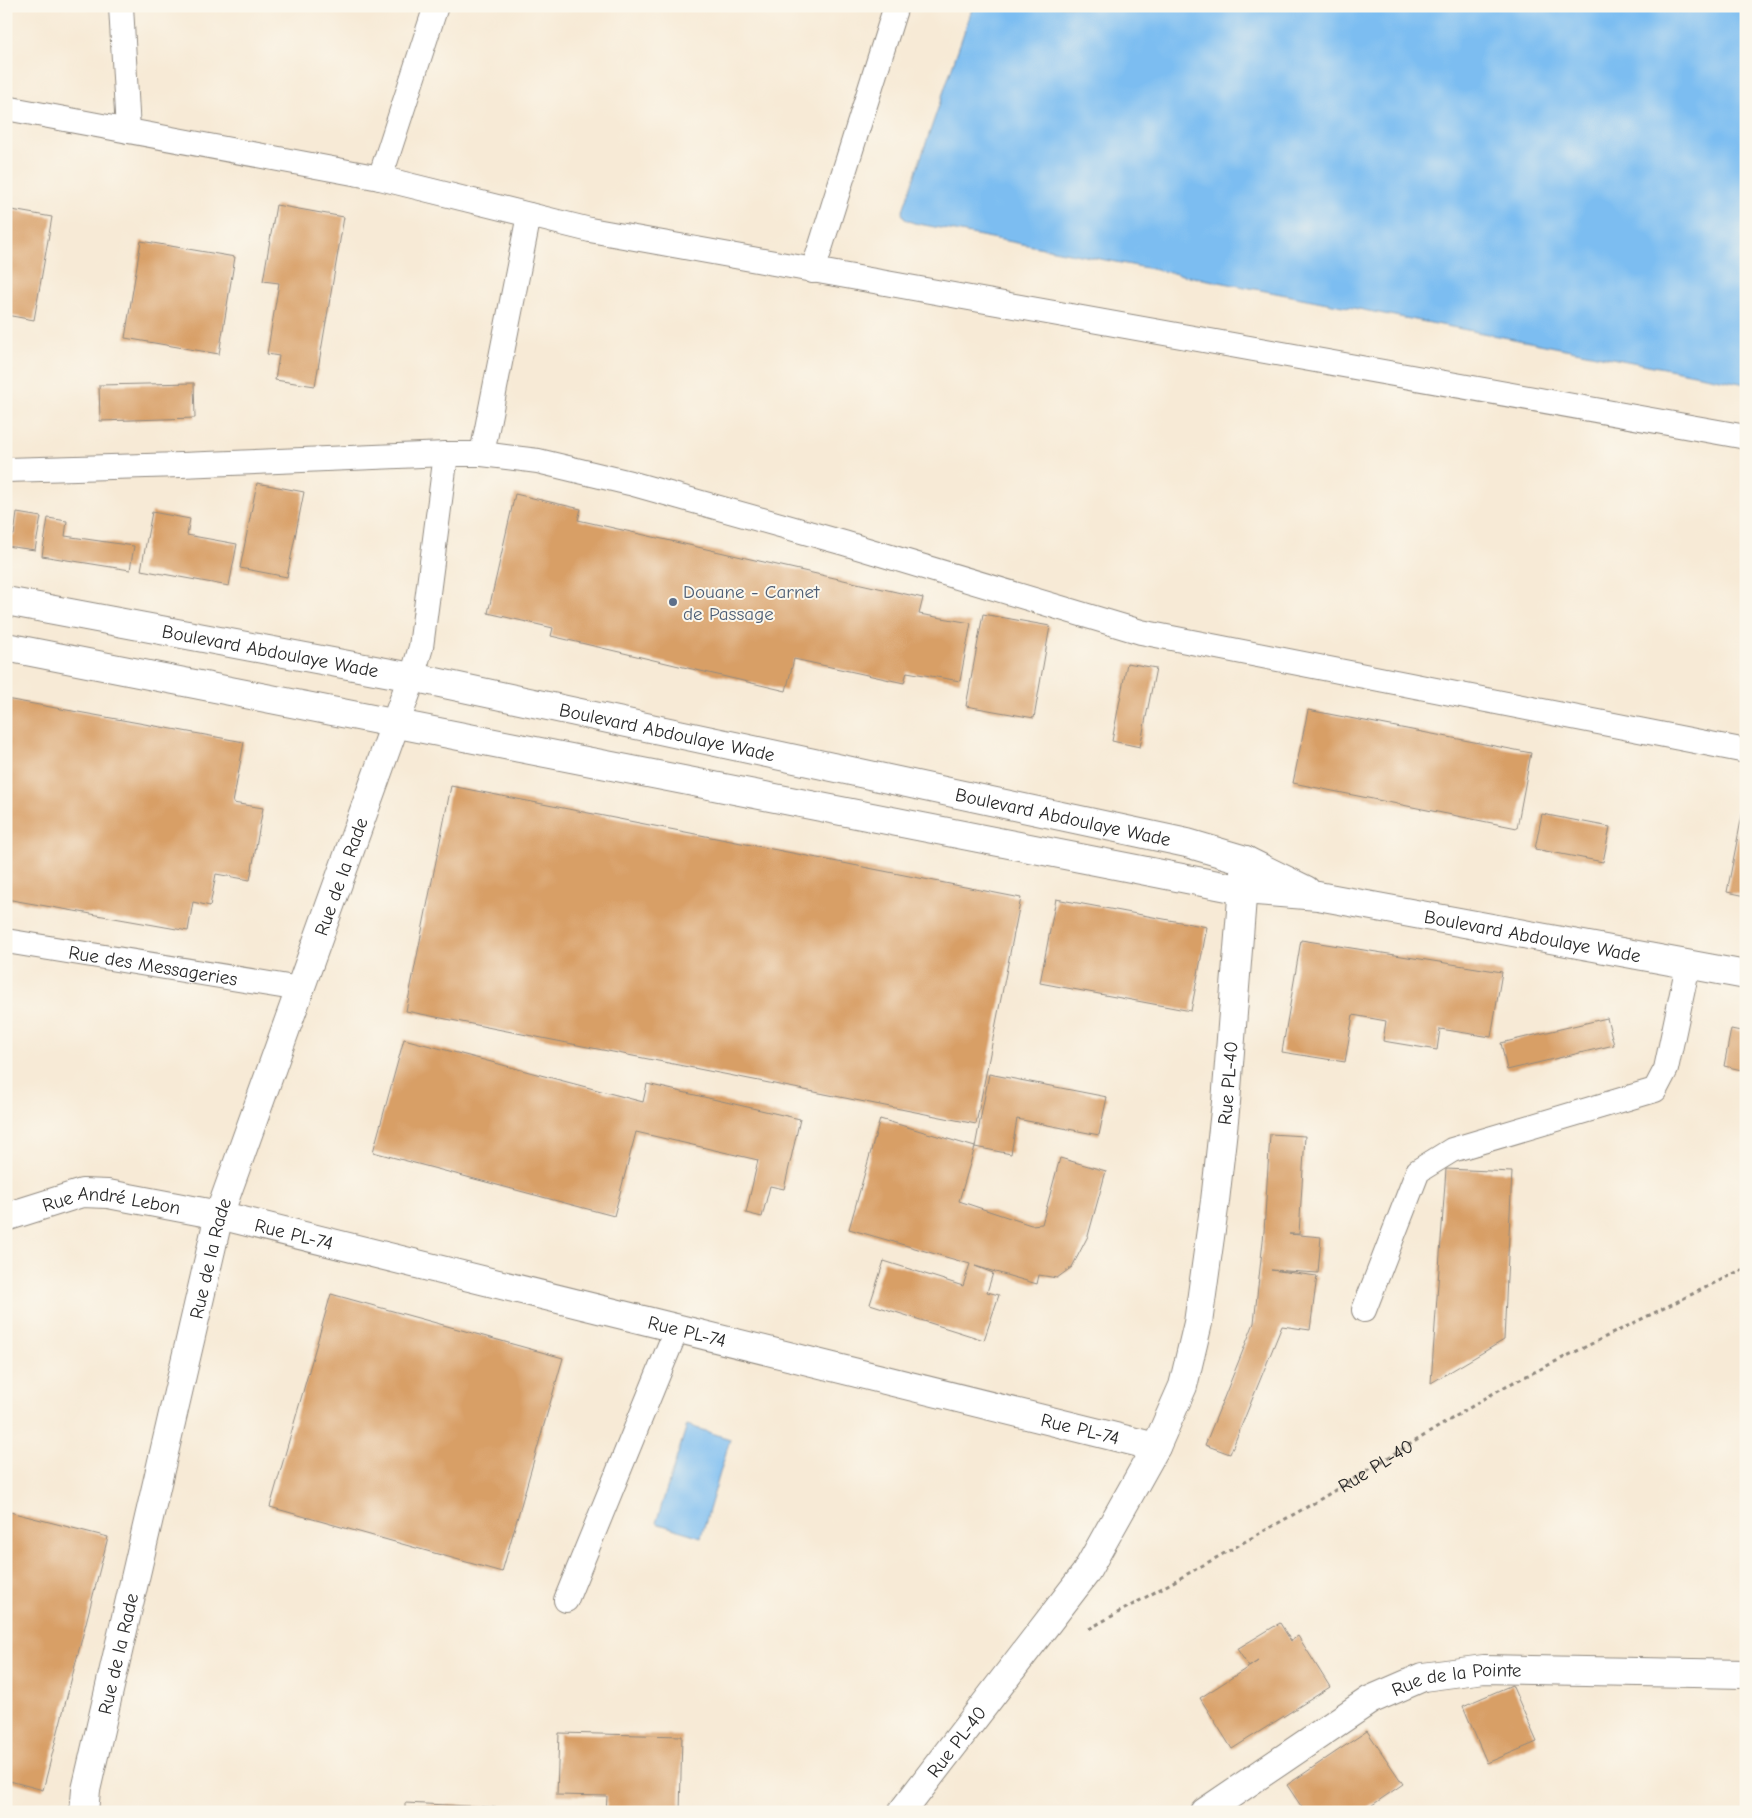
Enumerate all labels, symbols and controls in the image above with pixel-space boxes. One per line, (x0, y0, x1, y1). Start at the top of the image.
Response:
place label: Douane - Carnet de Passage (683, 581, 820, 625)
marker: Douane - Carnet de Passage (667, 596, 679, 608)
street label: Boulevard Abdoulaye Wade (160, 620, 380, 683)
street label: Boulevard Abdoulaye Wade (557, 699, 777, 766)
street label: Boulevard Abdoulaye Wade (953, 784, 1173, 851)
street label: Rue de la Rade (310, 815, 373, 939)
street label: Boulevard Abdoulaye Wade (1422, 906, 1642, 967)
street label: Rue des Messageries (67, 941, 239, 991)
street label: Rue PL-40 (1214, 1040, 1243, 1126)
street label: Rue André Lebon (40, 1183, 182, 1219)
street label: Rue de la Rade (185, 1195, 236, 1321)
street label: Rue PL-74 (252, 1214, 335, 1255)
street label: Rue PL-74 (646, 1312, 728, 1352)
street label: Rue PL-74 (1039, 1409, 1121, 1450)
street label: Rue PL-40 (1334, 1435, 1418, 1498)
street label: Rue de la Rade (94, 1591, 143, 1717)
street label: Rue de la Pointe (1388, 1659, 1522, 1701)
street label: Rue PL-40 (923, 1702, 991, 1782)

